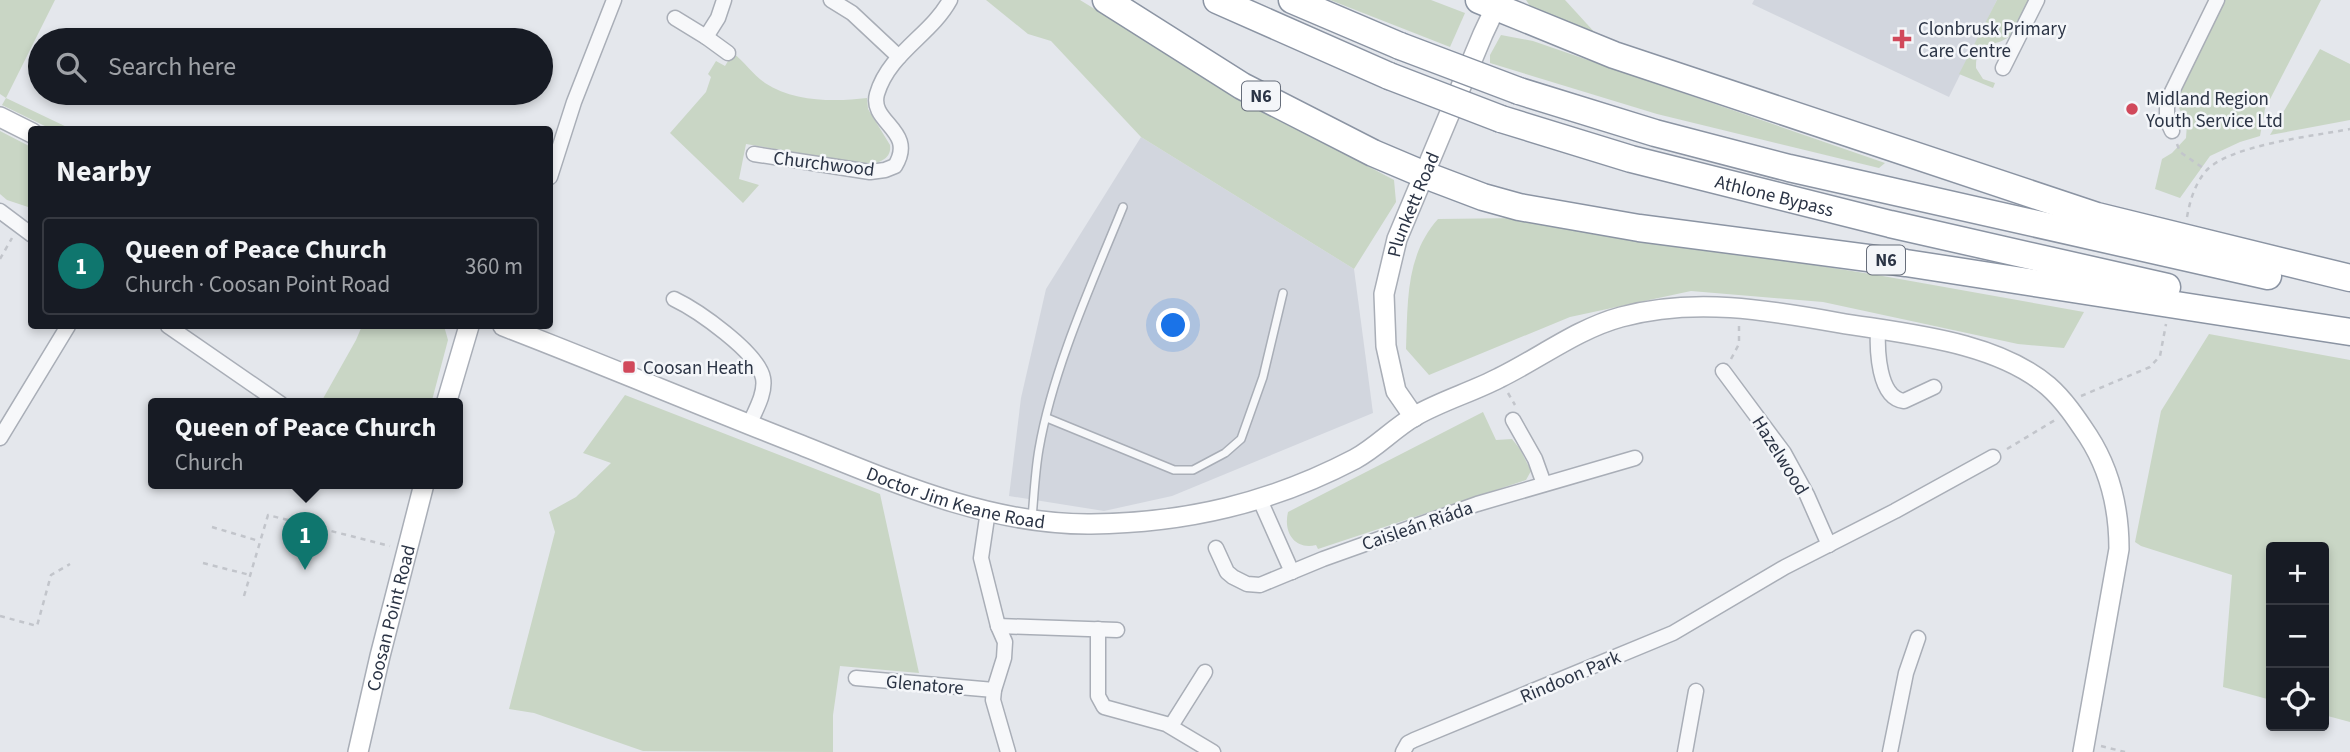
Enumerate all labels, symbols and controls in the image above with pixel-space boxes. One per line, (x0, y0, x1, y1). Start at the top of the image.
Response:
place label: Clonbrusk Primary Care Centre (1918, 16, 2066, 65)
search box (28, 28, 553, 105)
marker: Clonbrusk Primary Care Centre (1892, 29, 1912, 49)
icon: search (52, 48, 90, 86)
text: Search here (108, 48, 236, 85)
road number: N6 (1242, 82, 1280, 110)
place label: Midland Region Youth Service Ltd (2145, 86, 2283, 135)
marker: Midland Region Youth Service Ltd (2124, 101, 2140, 117)
street label: Churchwood (772, 145, 876, 184)
street label: Plunkett Road (1381, 148, 1447, 260)
text: Nearby (56, 150, 151, 193)
street label: Athlone Bypass (1712, 169, 1836, 224)
text: Queen of Peace Church (125, 231, 387, 268)
road number: N6 (1867, 246, 1905, 274)
text: 1 (75, 250, 87, 283)
text: 360 m (465, 250, 523, 283)
text: Church · Coosan Point Road (125, 268, 390, 301)
your location (1156, 308, 1190, 342)
place label: Coosan Heath (643, 355, 754, 382)
marker: Coosan Heath (621, 359, 637, 375)
popup (148, 398, 463, 489)
text: Queen of Peace Church (175, 409, 436, 446)
street label: Hazelwood (1745, 411, 1815, 501)
text: Church (175, 446, 244, 479)
street label: Doctor Jim Keane Road (862, 461, 1046, 536)
street label: Caisleán Riáda (1358, 495, 1477, 558)
pin: 1 (282, 512, 328, 570)
street label: Coosan Point Road (360, 542, 423, 694)
map controls (2266, 542, 2329, 731)
button: + (2266, 542, 2329, 605)
button: − (2266, 605, 2329, 668)
street label: Rindoon Park (1516, 644, 1626, 711)
button: locate (2266, 668, 2329, 731)
street label: Glenatore (885, 669, 965, 702)

